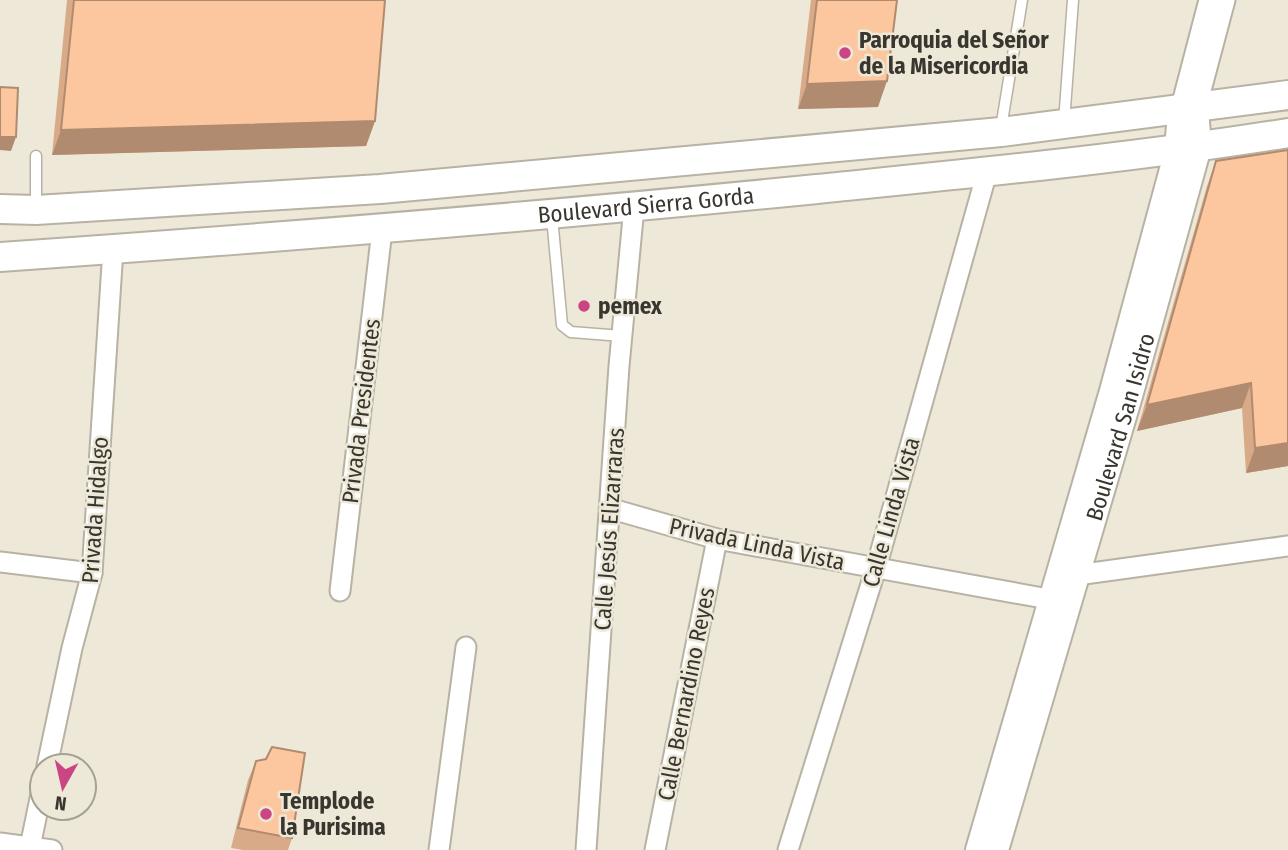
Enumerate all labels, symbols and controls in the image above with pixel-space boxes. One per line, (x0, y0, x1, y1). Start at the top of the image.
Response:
place label: Parroquia del Señor de la Misericordia (859, 26, 1049, 80)
marker: Parroquia del Señor de la Misericordia (837, 45, 853, 61)
street label: Boulevard Sierra Gorda (537, 181, 755, 229)
place label: pemex (598, 292, 663, 320)
marker: pemex (576, 298, 592, 314)
street label: Privada Presidentes (336, 317, 386, 505)
street label: Boulevard San Isidro (1080, 330, 1161, 524)
street label: Calle Jesús Elizarraras (588, 426, 630, 631)
street label: Calle Linda Vista (856, 434, 926, 590)
street label: Privada Hidalgo (76, 436, 114, 584)
street label: Privada Linda Vista (667, 512, 847, 576)
street label: Calle Bernardino Reyes (652, 585, 720, 803)
north arrow (28, 752, 98, 822)
place label: Templode la Purisima (280, 787, 386, 841)
text: N (53, 791, 68, 816)
marker: Templode la Purisima (258, 806, 274, 822)

